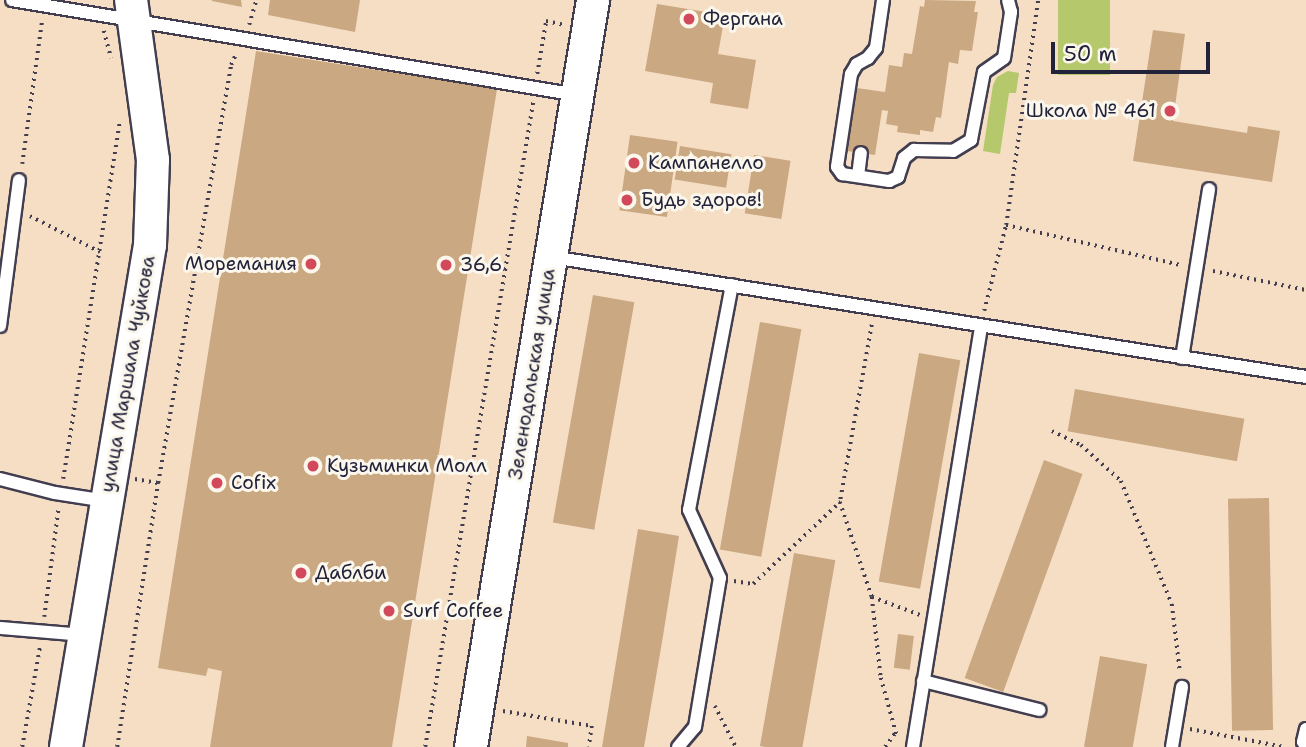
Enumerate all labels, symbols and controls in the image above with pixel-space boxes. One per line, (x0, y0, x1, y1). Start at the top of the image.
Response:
place label: Фергана (703, 8, 783, 30)
marker: Фергана (681, 11, 697, 27)
scale bar (1054, 28, 1213, 72)
text: 50 m (1064, 40, 1117, 68)
place label: Школа № 461 (1026, 100, 1156, 122)
marker: Школа № 461 (1162, 103, 1178, 119)
place label: Кампанелло (648, 152, 764, 174)
marker: Кампанелло (626, 155, 642, 171)
place label: Будь здоров! (641, 189, 762, 211)
marker: Будь здоров! (619, 192, 635, 208)
place label: Моремания (185, 253, 297, 275)
street label: улица Маршала Чуйкова (96, 254, 160, 494)
place label: 36,6 (460, 254, 502, 276)
marker: Моремания (303, 256, 319, 272)
marker: 36,6 (438, 257, 454, 273)
street label: Зеленодольская улица (504, 267, 560, 481)
place label: Кузьминки Молл (327, 455, 487, 477)
marker: Кузьминки Молл (305, 458, 321, 474)
place label: Cofix (231, 472, 276, 494)
marker: Cofix (209, 475, 225, 491)
place label: Даблби (315, 562, 386, 584)
marker: Даблби (293, 565, 309, 581)
place label: Surf Coffee (403, 600, 503, 622)
marker: Surf Coffee (381, 603, 397, 619)

